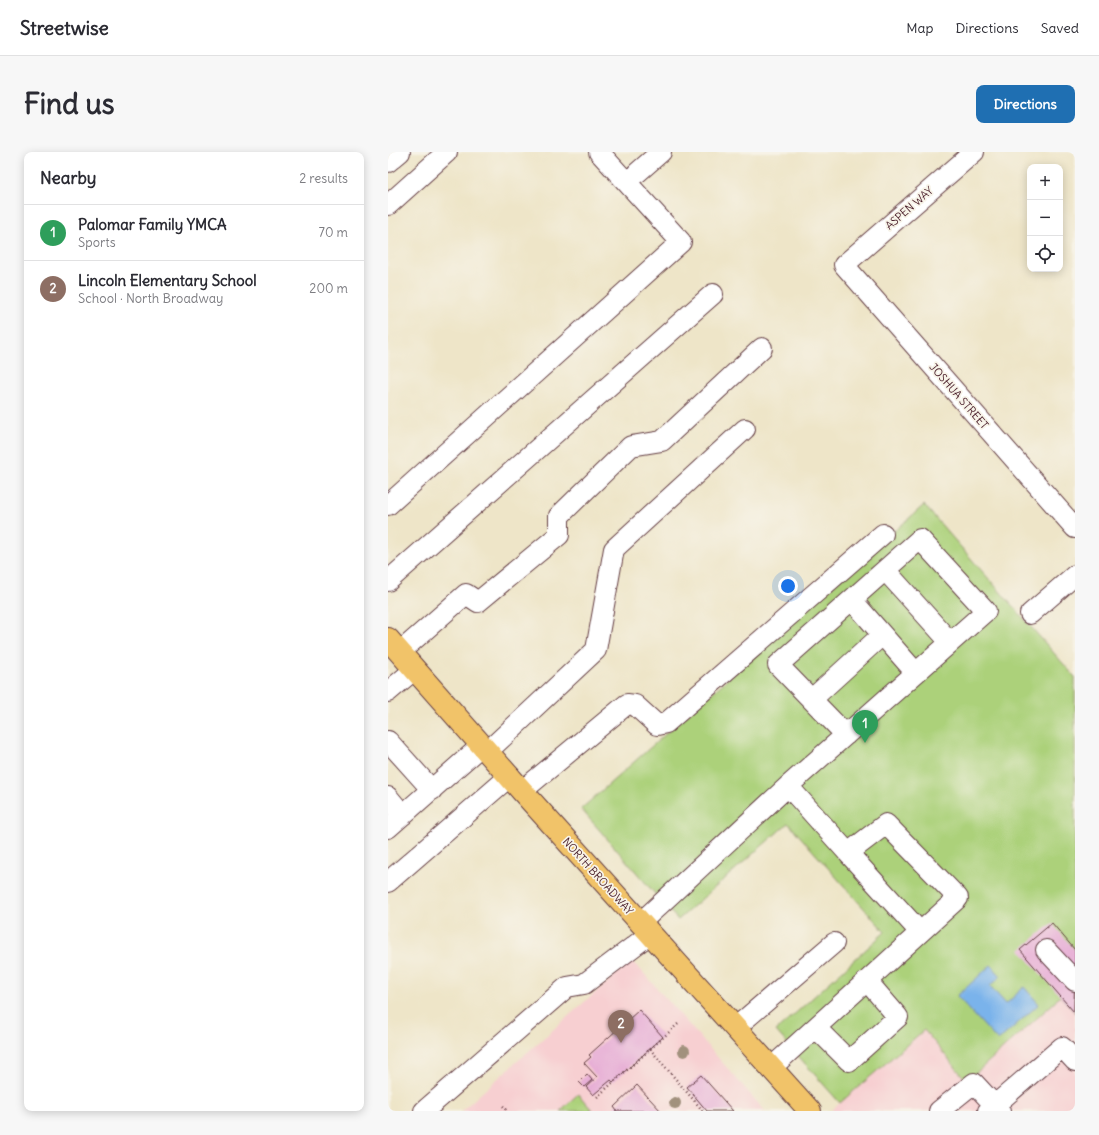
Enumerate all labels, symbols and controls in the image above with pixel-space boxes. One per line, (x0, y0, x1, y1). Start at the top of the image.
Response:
text: Streetwise (20, 16, 109, 40)
text: Map (906, 19, 933, 37)
text: Directions (955, 19, 1019, 37)
text: Saved (1041, 19, 1079, 37)
button: Directions (976, 85, 1075, 123)
text: Find us (24, 86, 115, 122)
map controls (1027, 164, 1063, 272)
button: + (1027, 164, 1063, 200)
text: Nearby (40, 167, 96, 189)
text: 2 results (299, 170, 348, 187)
street label: ASPEN WAY (882, 183, 936, 233)
button: − (1027, 200, 1063, 236)
text: Palomar Family YMCA (78, 215, 227, 234)
text: 1 (50, 224, 56, 241)
text: 70 m (319, 224, 348, 241)
text: Sports (78, 234, 116, 251)
button: locate (1027, 236, 1063, 272)
text: Lincoln Elementary School (78, 271, 257, 290)
text: 2 (49, 280, 57, 297)
text: 200 m (309, 280, 348, 297)
text: School · North Broadway (78, 290, 223, 307)
street label: JOSHUA STREET (927, 360, 992, 432)
your location (778, 576, 798, 596)
pin: 1 (852, 710, 878, 743)
street label: NORTH BROADWAY (560, 835, 636, 917)
pin: 2 (608, 1010, 634, 1043)

